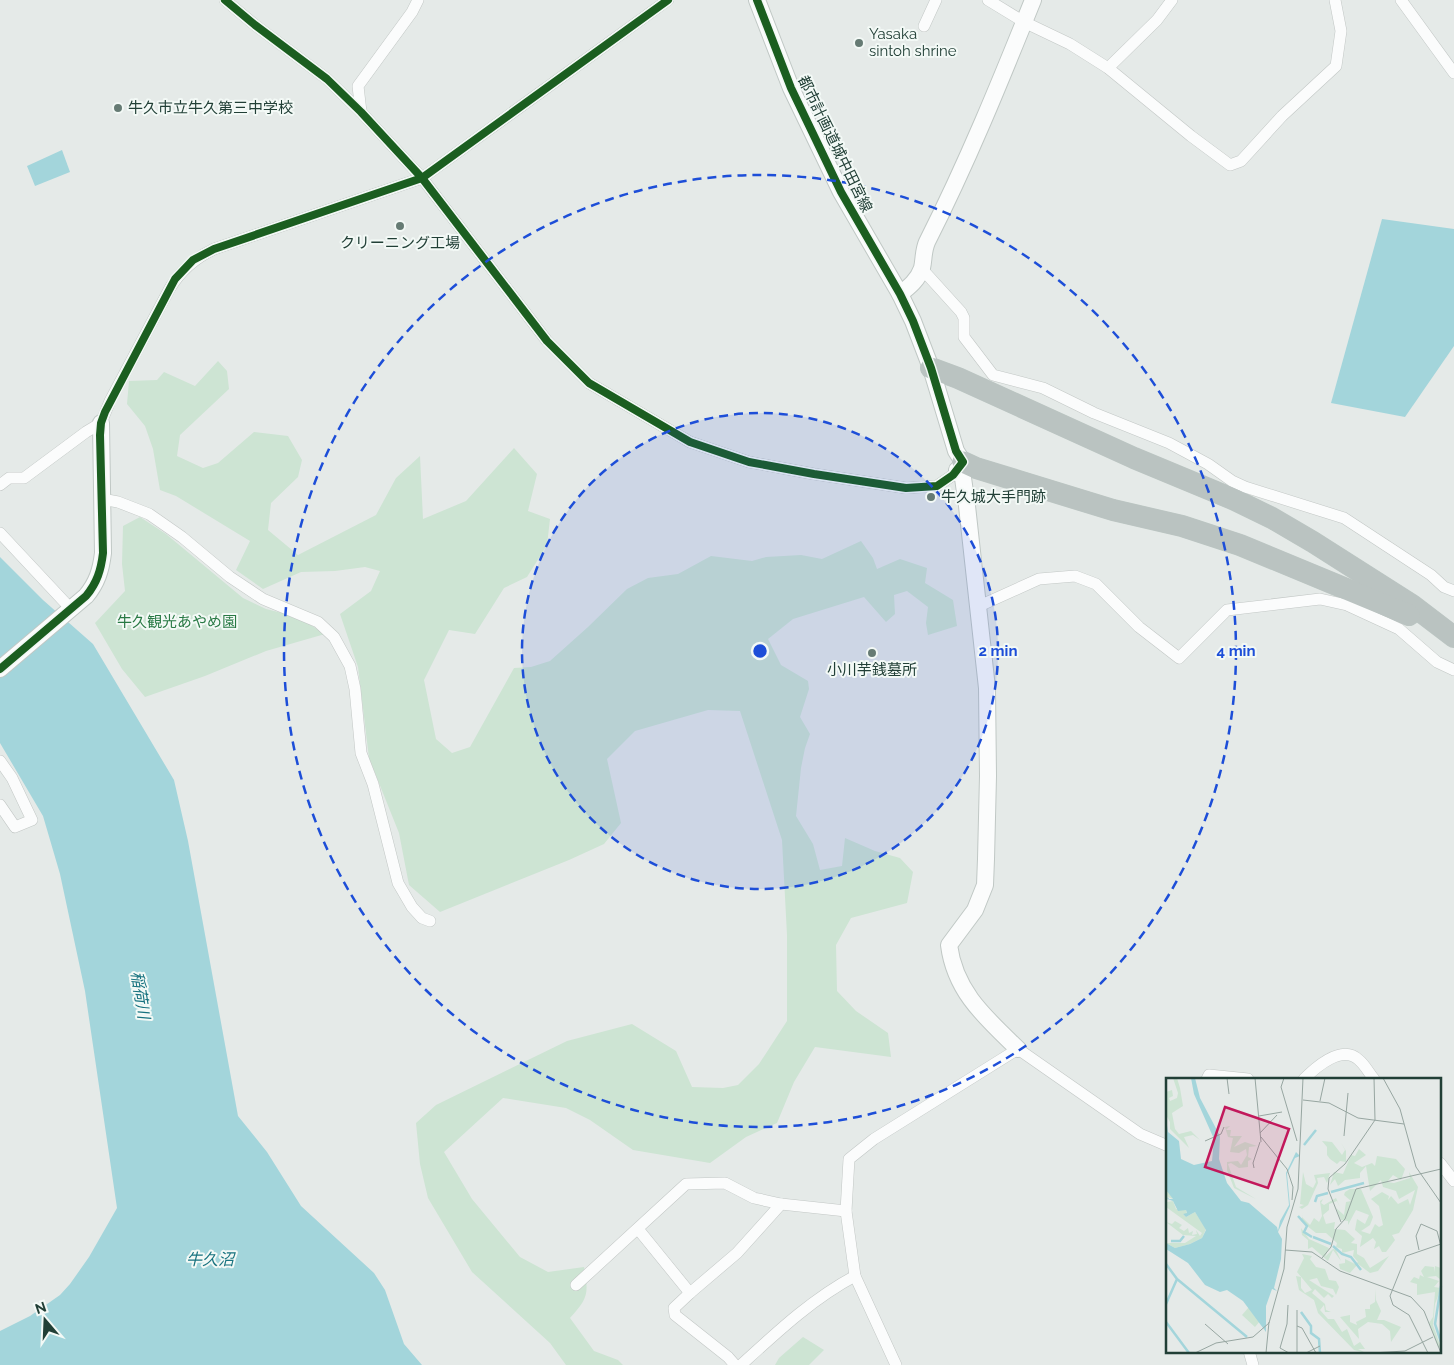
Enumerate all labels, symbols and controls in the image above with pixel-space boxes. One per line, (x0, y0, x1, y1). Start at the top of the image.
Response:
place label: Yasaka sintoh shrine (869, 25, 957, 60)
marker: Yasaka sintoh shrine (853, 37, 865, 49)
street label: 都市計画道城中田宮線 (794, 73, 876, 215)
place label: 牛久市立牛久第三中学校 (128, 99, 293, 117)
marker: 牛久市立牛久第三中学校 (112, 102, 124, 114)
marker: クリーニング工場 (394, 220, 406, 232)
place label: クリーニング工場 (340, 234, 460, 252)
place label: 牛久城大手門跡 (941, 488, 1046, 506)
marker: 牛久城大手門跡 (925, 491, 937, 503)
park label: 牛久観光あやめ園 (117, 613, 237, 631)
centre of rings (751, 642, 769, 660)
text: 2 min (979, 642, 1017, 660)
text: 4 min (1216, 642, 1256, 660)
marker: 小川芋銭墓所 (866, 647, 878, 659)
place label: 小川芋銭墓所 (827, 661, 917, 679)
water label: 稲荷川 (127, 970, 154, 1022)
inset map (1166, 1078, 1442, 1352)
water label: 牛久沼 (186, 1250, 236, 1269)
north arrow (20, 1295, 70, 1345)
text: N (33, 1298, 48, 1317)

